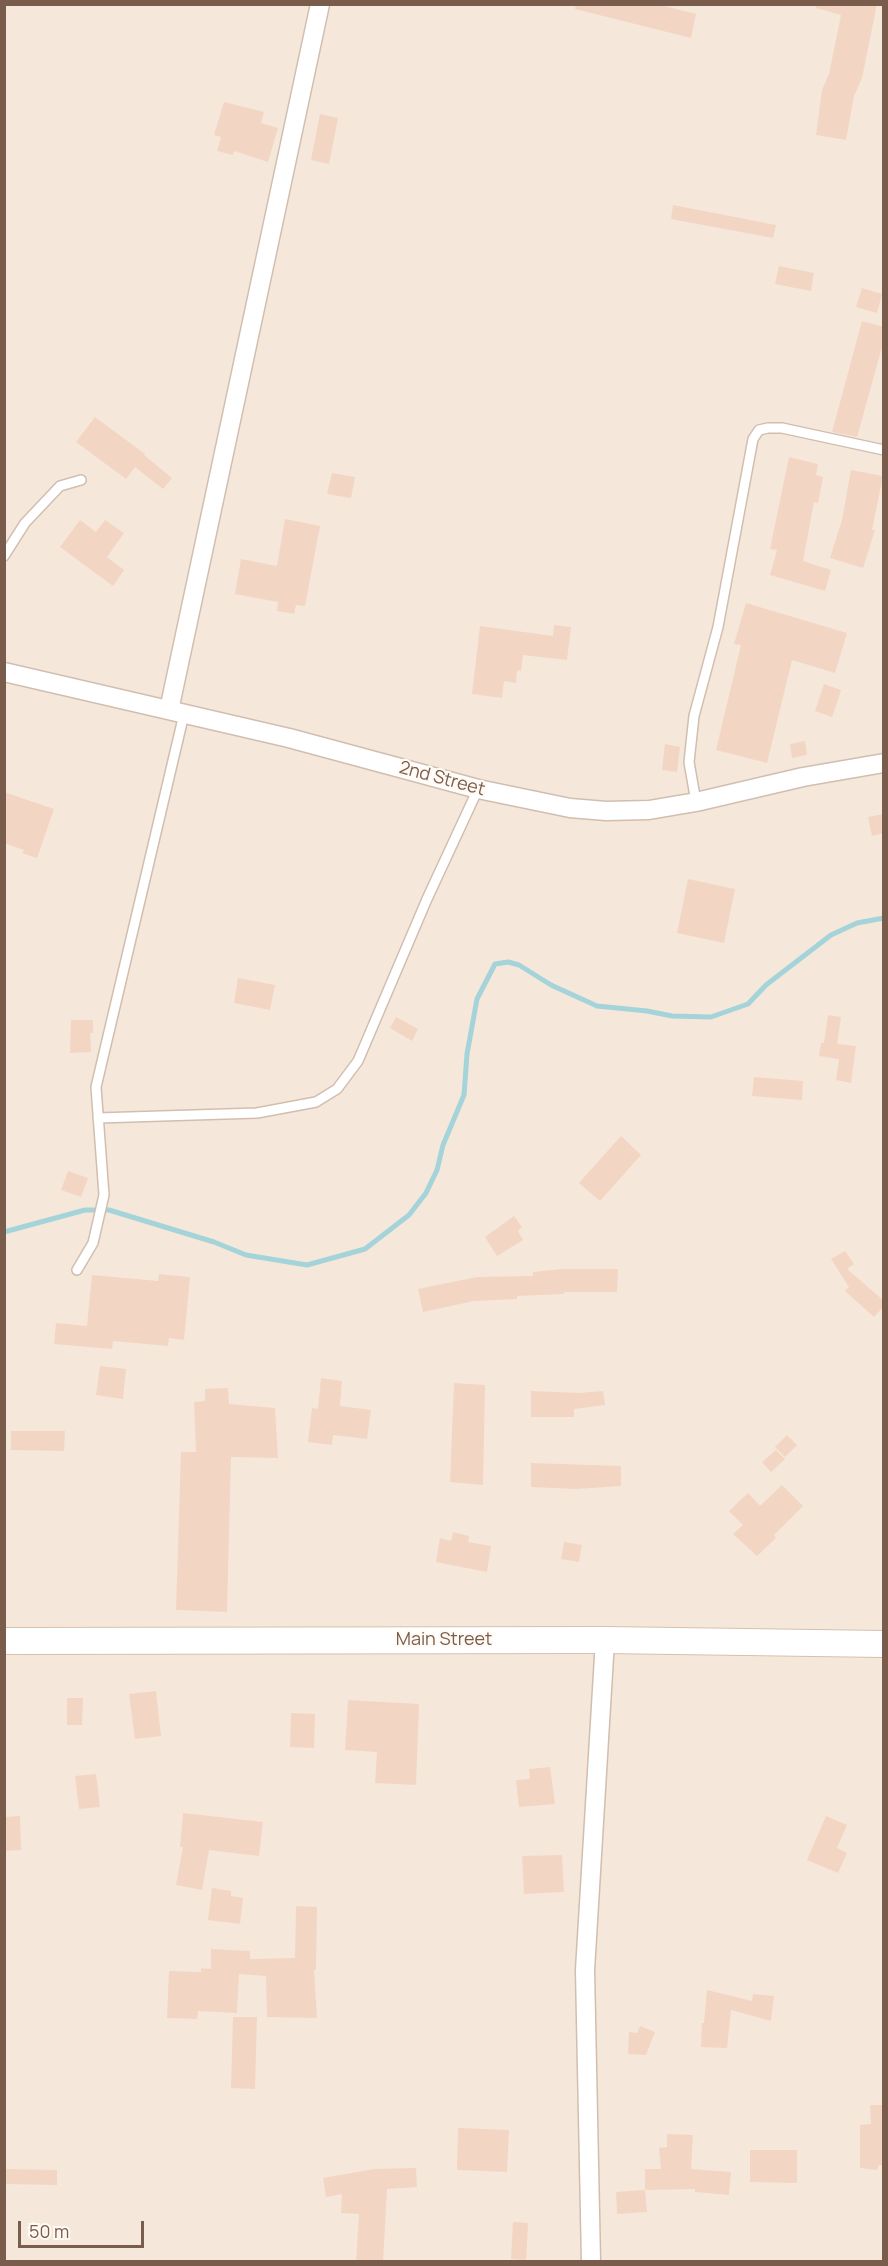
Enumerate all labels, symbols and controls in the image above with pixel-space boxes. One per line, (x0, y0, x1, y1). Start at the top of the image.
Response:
street label: 2nd Street (397, 757, 487, 801)
street label: Main Street (396, 1629, 492, 1651)
scale bar (21, 2209, 147, 2247)
text: 50 m (29, 2219, 69, 2243)

